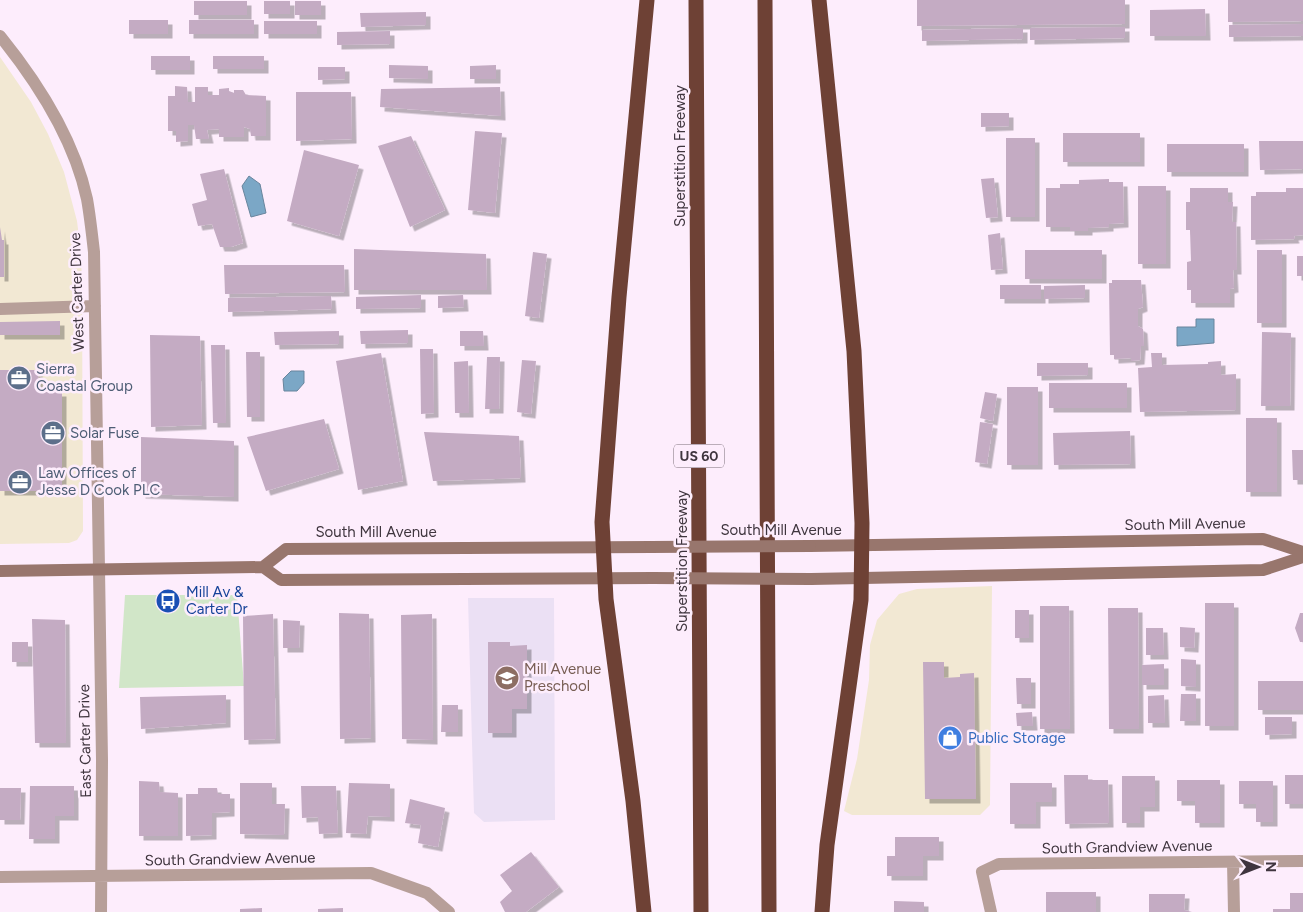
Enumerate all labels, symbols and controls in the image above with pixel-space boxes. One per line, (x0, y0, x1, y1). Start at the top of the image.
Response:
street label: Superstition Freeway (671, 85, 689, 227)
street label: West Carter Drive (66, 232, 88, 352)
place label: Sierra Coastal Group (36, 360, 133, 395)
office icon: Sierra Coastal Group (6, 365, 32, 391)
office icon: Solar Fuse (40, 420, 66, 446)
place label: Solar Fuse (70, 424, 139, 442)
road number: US 60 (674, 444, 724, 468)
place label: Law Offices of Jesse D Cook PLC (38, 464, 160, 499)
office icon: Law Offices of Jesse D Cook PLC (7, 469, 33, 495)
street label: Superstition Freeway (673, 490, 691, 632)
street label: South Mill Avenue (1124, 514, 1246, 534)
street label: South Mill Avenue (720, 521, 842, 539)
street label: South Mill Avenue (315, 523, 437, 541)
place label: Mill Av & Carter Dr (186, 583, 248, 618)
bus stop icon: Mill Av & Carter Dr (155, 588, 181, 614)
place label: Mill Avenue Preschool (524, 660, 601, 695)
school or university icon: Mill Avenue Preschool (494, 665, 520, 691)
street label: East Carter Drive (75, 684, 95, 798)
shop icon: Public Storage (937, 725, 963, 751)
place label: Public Storage (968, 729, 1066, 747)
street label: South Grandview Avenue (1041, 837, 1213, 857)
north arrow (1233, 842, 1283, 892)
street label: South Grandview Avenue (144, 849, 316, 869)
text: N (1262, 862, 1279, 872)

